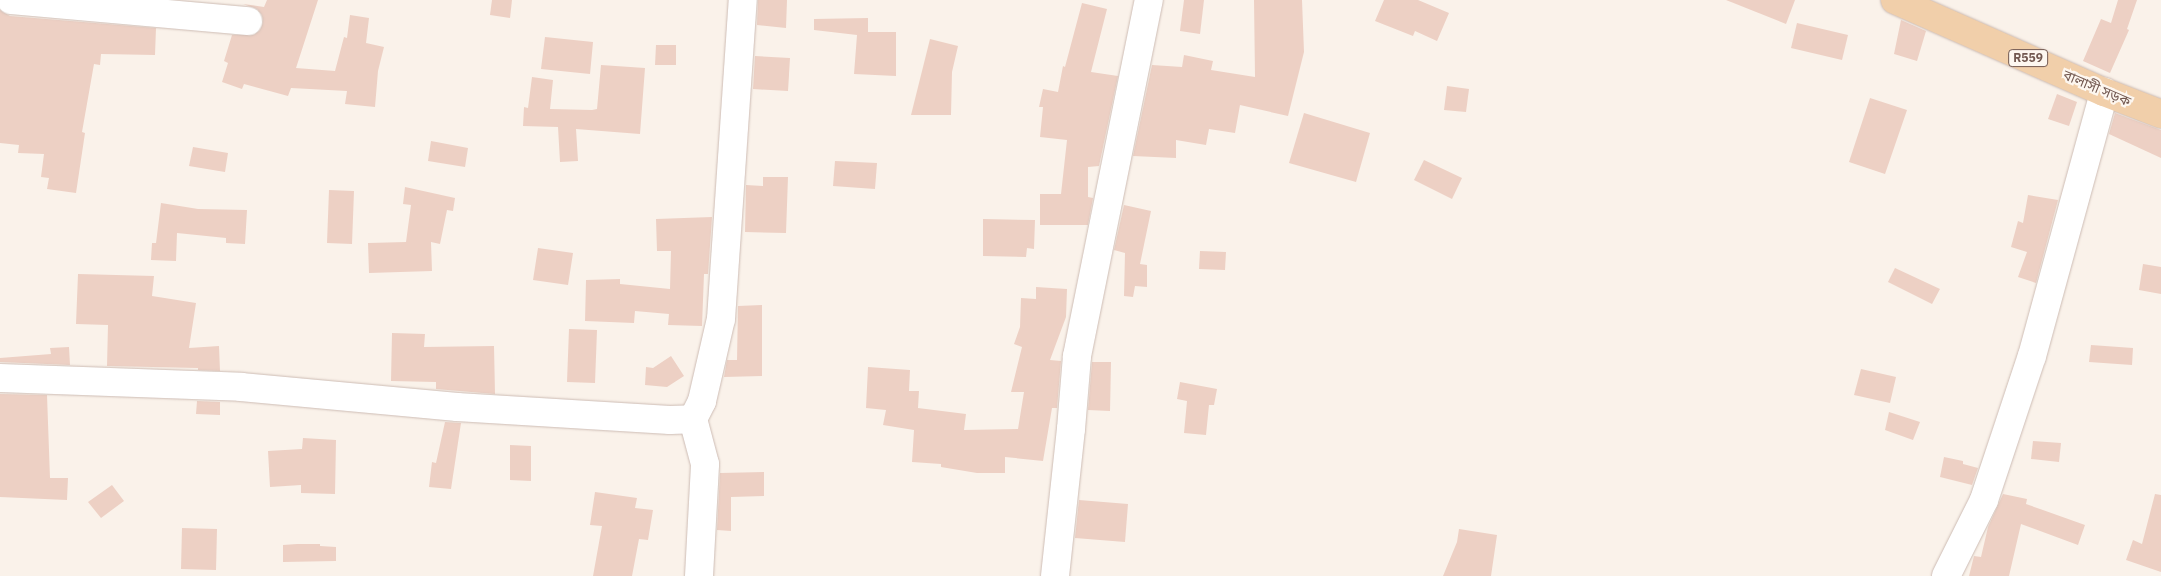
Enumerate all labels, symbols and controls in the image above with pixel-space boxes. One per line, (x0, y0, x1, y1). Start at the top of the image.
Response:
road number: R559 (2008, 48, 2048, 68)
street label: বালাসী সড়ক (2061, 66, 2133, 110)

